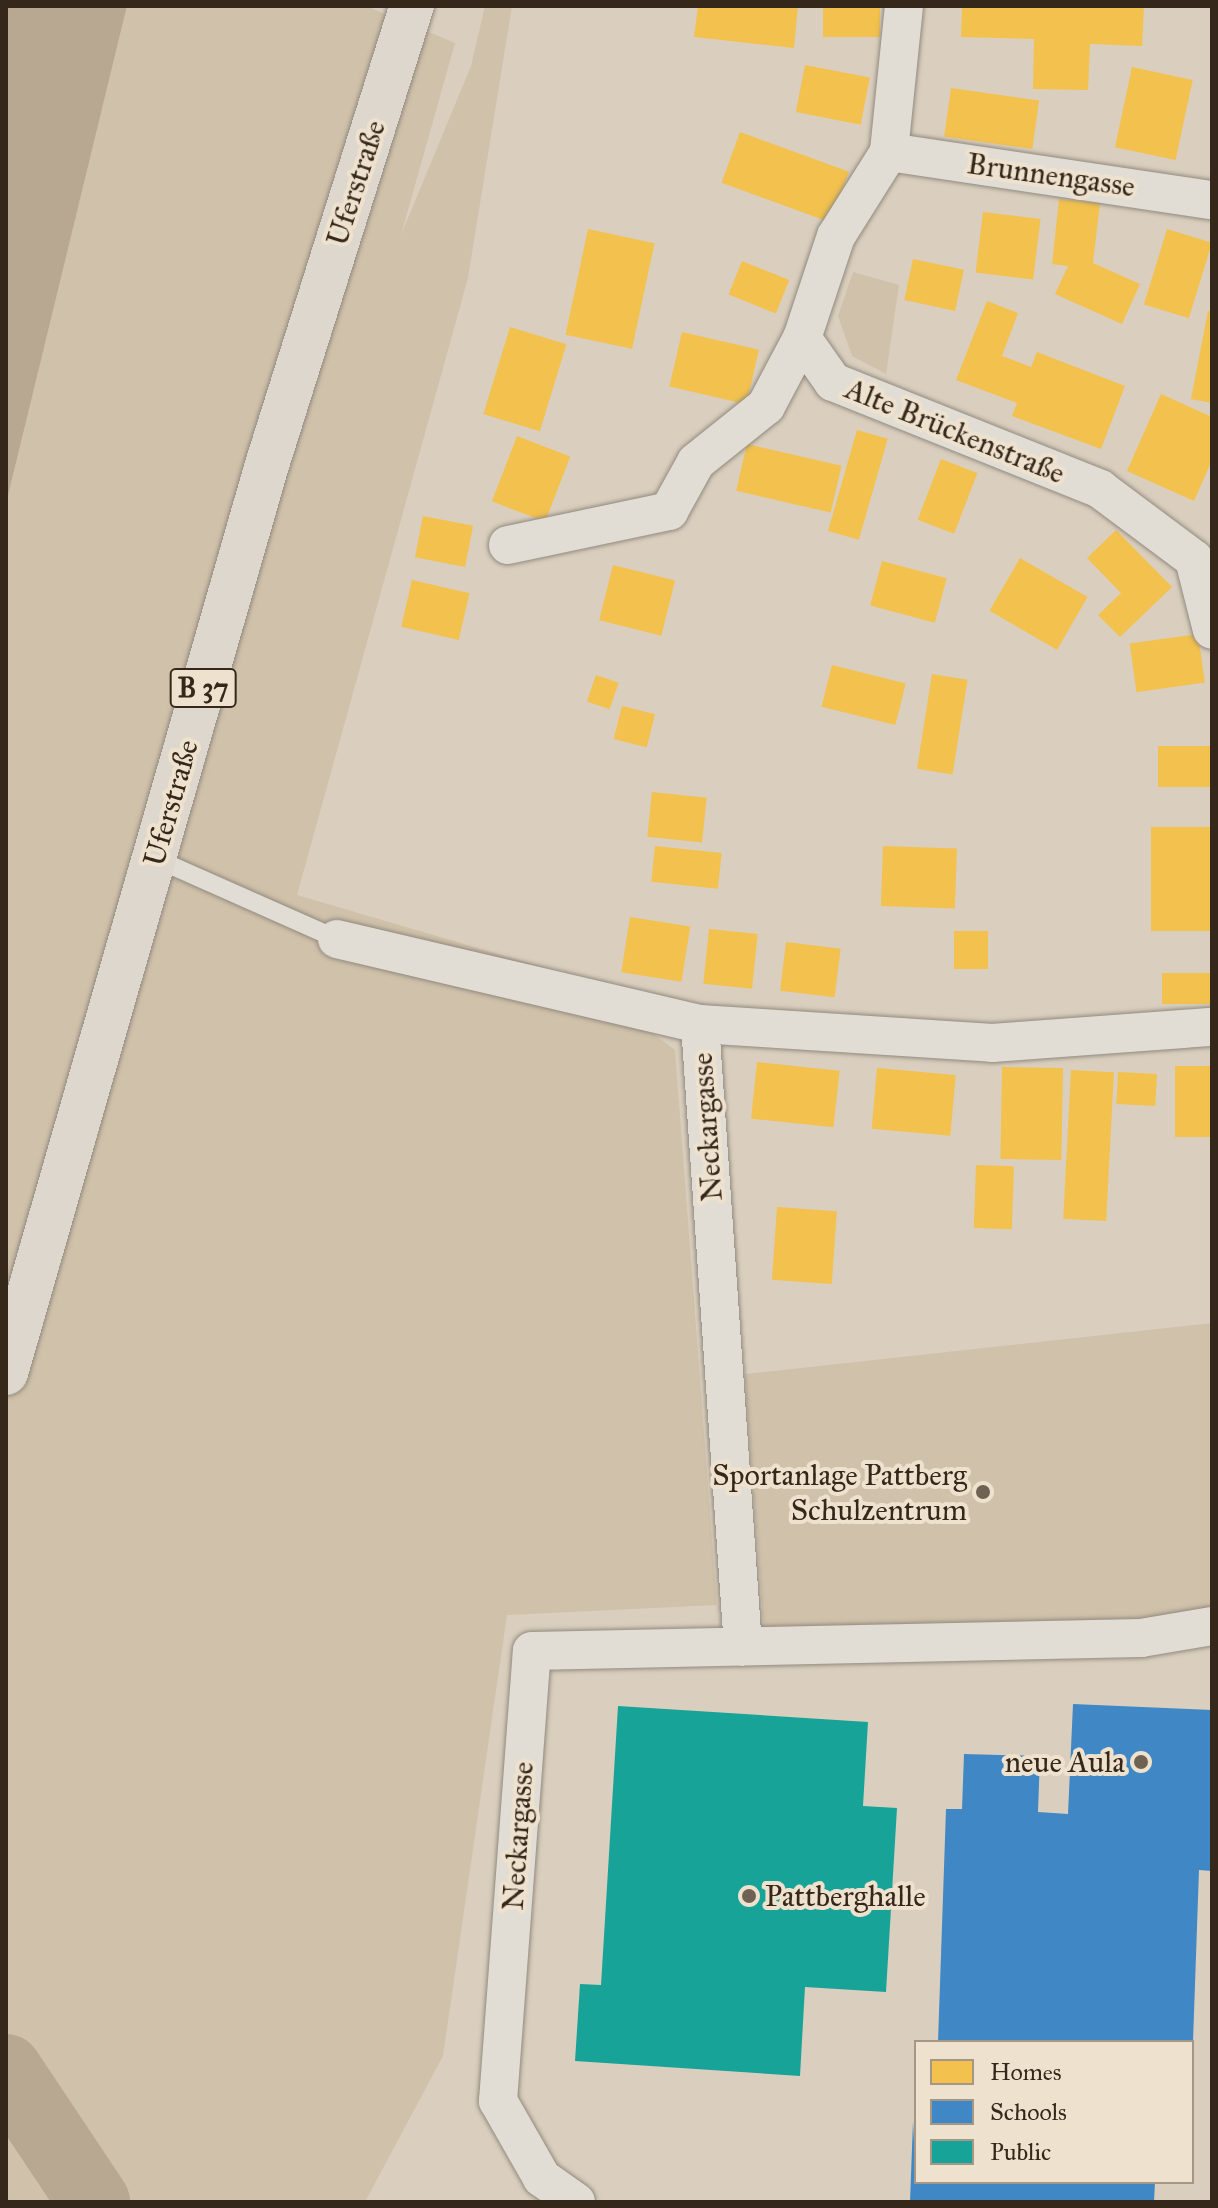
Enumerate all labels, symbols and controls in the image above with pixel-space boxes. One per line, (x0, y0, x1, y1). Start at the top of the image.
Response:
street label: Uferstraße (319, 116, 393, 250)
street label: Brunnengasse (965, 145, 1137, 205)
street label: Alte Brückenstraße (840, 371, 1070, 491)
road number: B 37 (169, 664, 237, 712)
street label: Uferstraße (136, 736, 206, 870)
street label: Neckargasse (684, 1051, 730, 1203)
place label: Sportanlage Pattberg Schulzentrum (712, 1457, 967, 1528)
marker: Sportanlage Pattberg Schulzentrum (974, 1483, 992, 1501)
place label: neue Aula (1005, 1744, 1125, 1780)
marker: neue Aula (1132, 1753, 1150, 1771)
street label: Neckargasse (495, 1760, 541, 1912)
place label: Pattberghalle (765, 1878, 926, 1914)
marker: Pattberghalle (740, 1887, 758, 1905)
legend (914, 2040, 1194, 2184)
text: Homes (990, 2057, 1062, 2087)
text: Schools (990, 2097, 1067, 2127)
text: Public (990, 2137, 1051, 2167)

